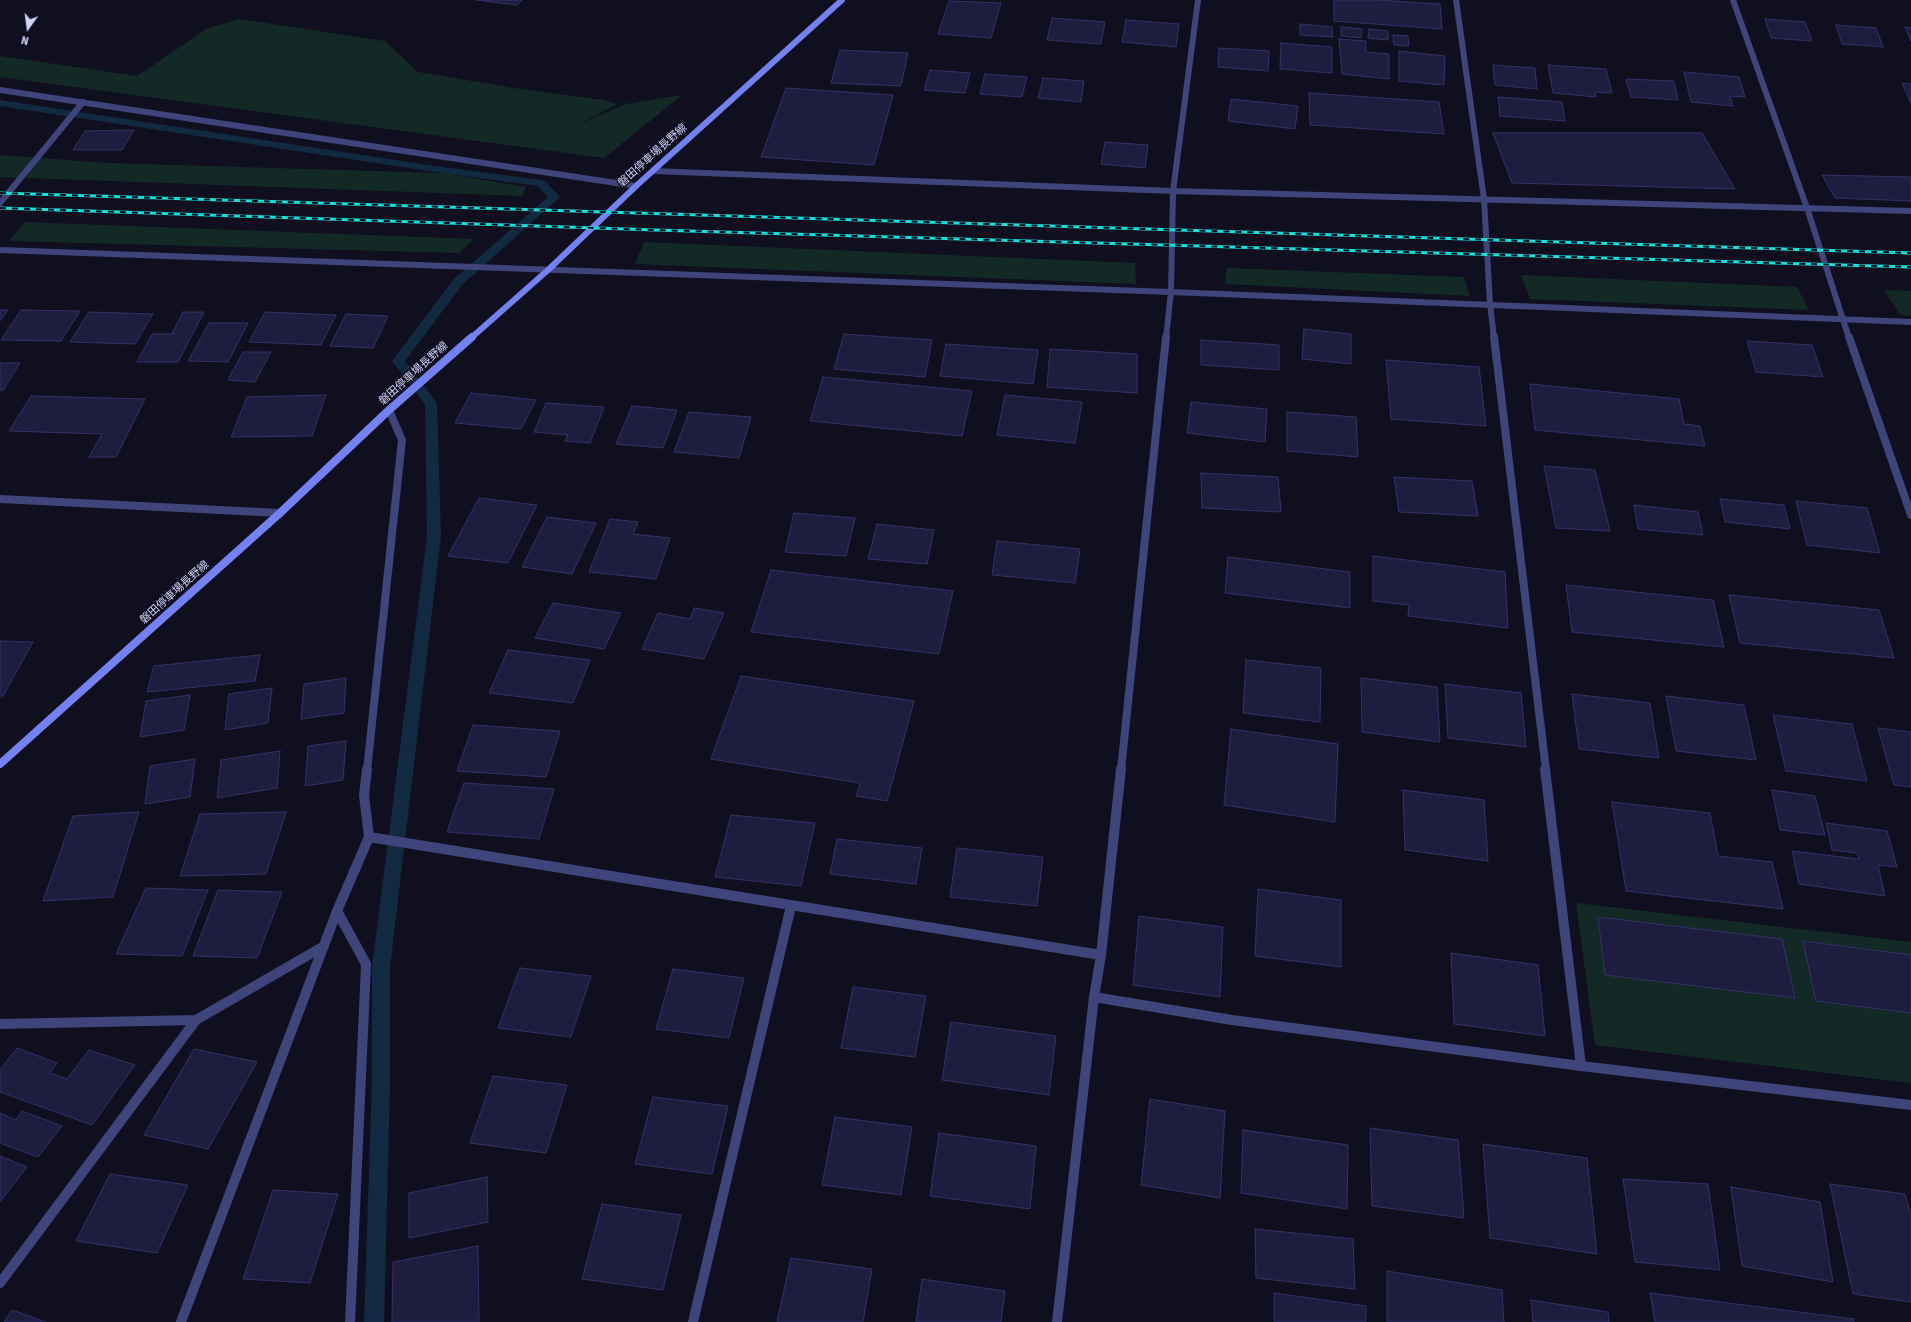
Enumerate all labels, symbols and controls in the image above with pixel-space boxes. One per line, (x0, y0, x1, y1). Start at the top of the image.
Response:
north arrow (8, 8, 48, 48)
text: N (20, 32, 30, 48)
street label: 磐田停車場長野線 (616, 122, 690, 190)
street label: 磐田停車場長野線 (377, 340, 451, 408)
street label: 磐田停車場長野線 (138, 559, 212, 627)

